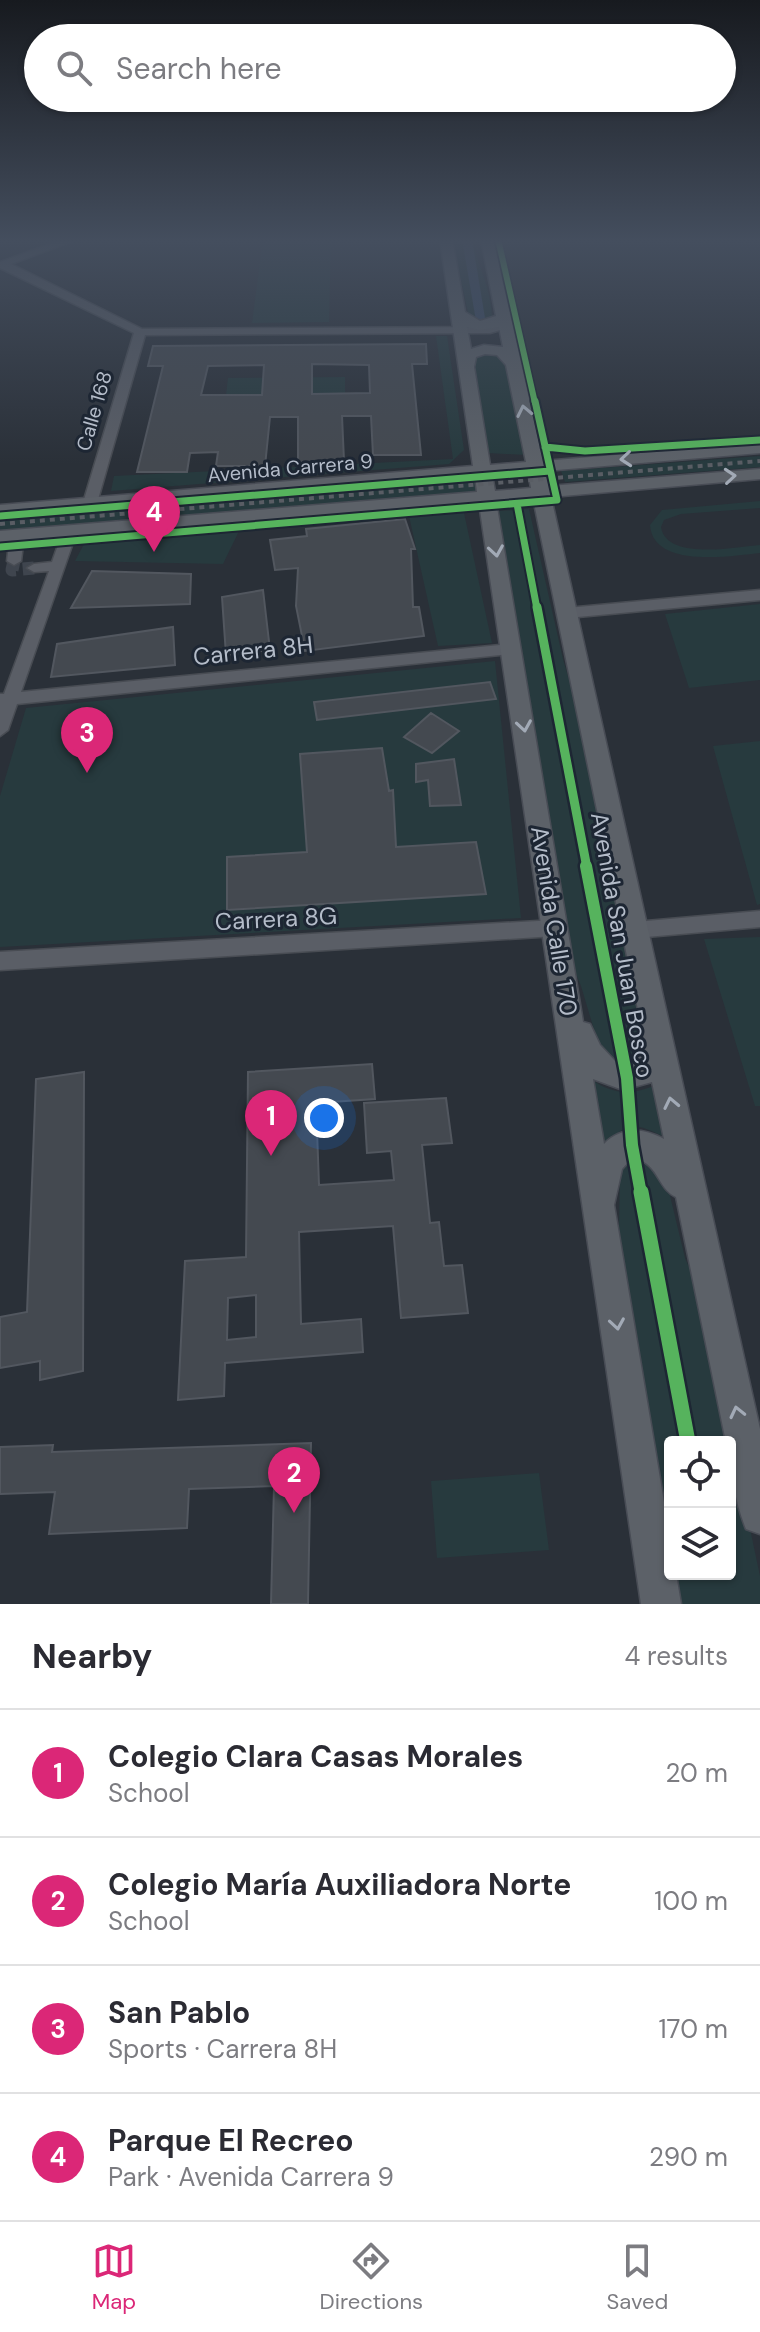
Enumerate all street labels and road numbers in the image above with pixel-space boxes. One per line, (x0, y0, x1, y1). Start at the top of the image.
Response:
street label: Calle 168 (70, 368, 118, 454)
street label: Avenida Carrera 9 (206, 448, 374, 488)
street label: Carrera 8H (191, 629, 314, 672)
street label: Avenida San Juan Bosco (584, 810, 661, 1080)
street label: Avenida Calle 170 (524, 824, 585, 1018)
street label: Carrera 8G (214, 900, 338, 937)

